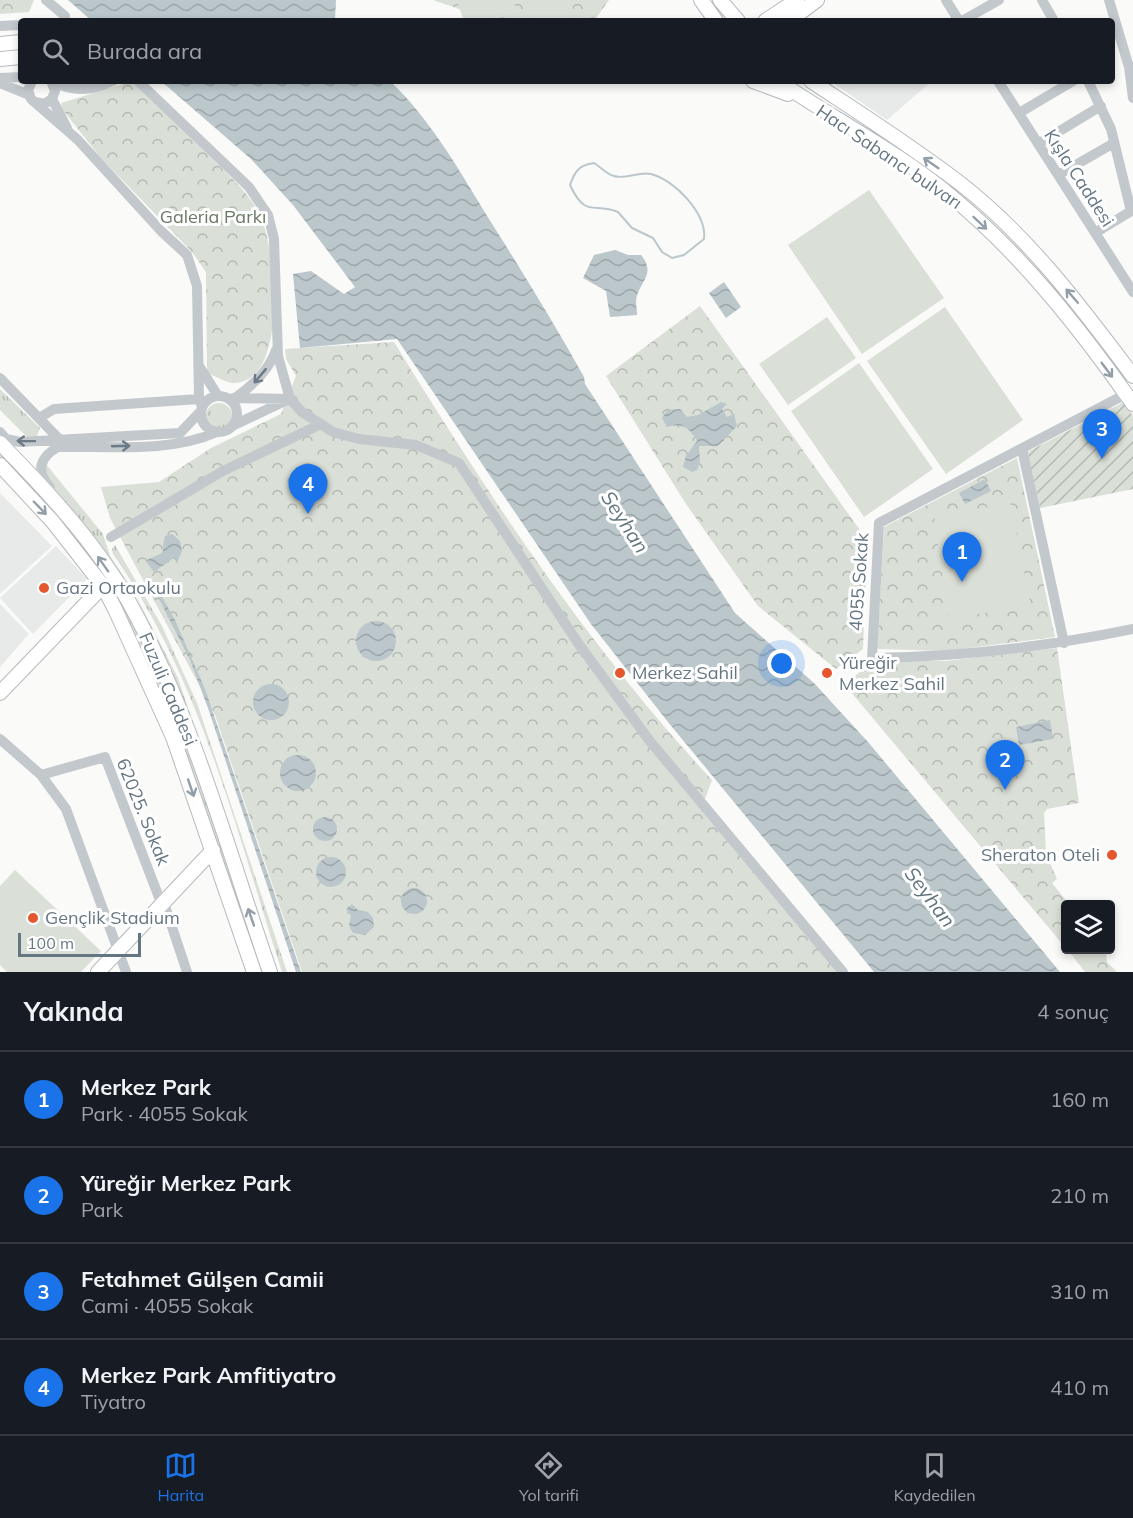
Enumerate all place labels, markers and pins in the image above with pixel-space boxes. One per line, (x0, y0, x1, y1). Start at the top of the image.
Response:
pin: 3 (1082, 410, 1122, 459)
pin: 4 (288, 464, 328, 514)
pin: 1 (942, 532, 982, 582)
place label: Gazi Ortaokulu (56, 576, 181, 599)
marker: Gazi Ortaokulu (37, 581, 51, 595)
place label: Yüreğir Merkez Sahil (838, 651, 945, 695)
place label: Merkez Sahil (632, 661, 738, 684)
marker: Merkez Sahil (613, 666, 627, 680)
marker: Yüreğir Merkez Sahil (820, 666, 834, 680)
pin: 2 (986, 740, 1024, 790)
place label: Sheraton Oteli (981, 843, 1100, 866)
marker: Sheraton Oteli (1105, 848, 1119, 862)
place label: Gençlik Stadium (45, 906, 180, 929)
marker: Gençlik Stadium (26, 911, 40, 925)

